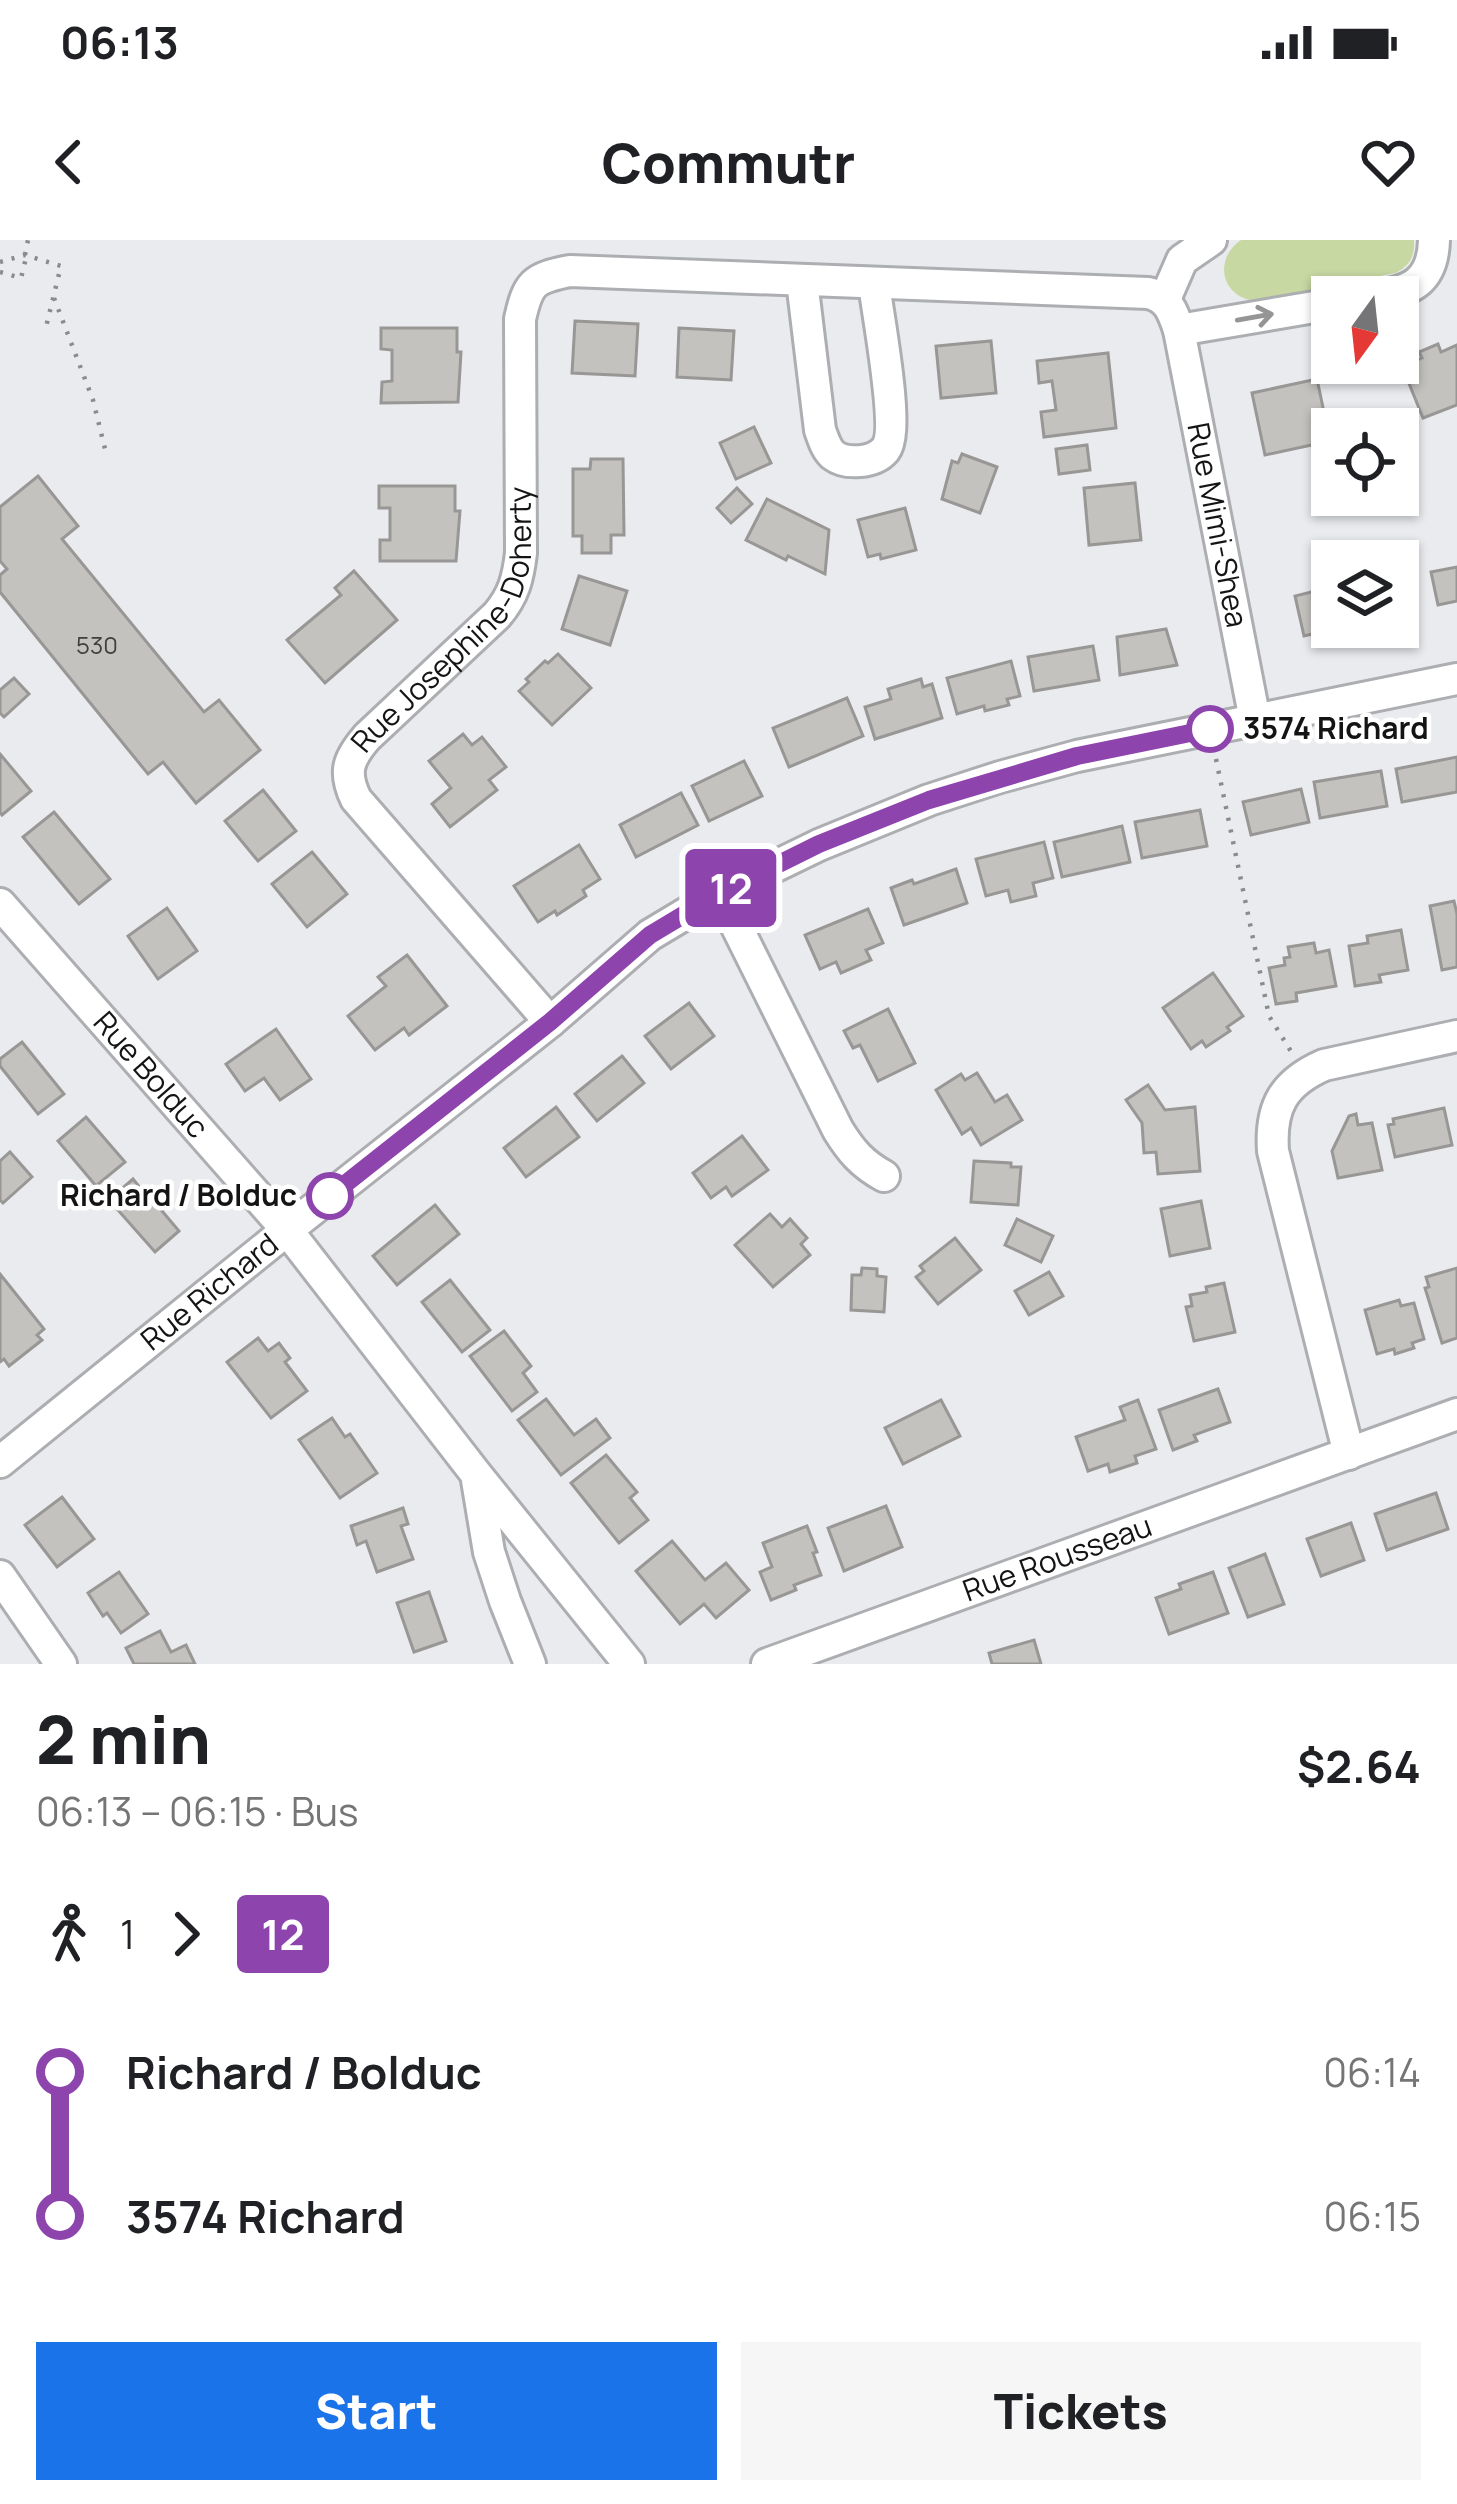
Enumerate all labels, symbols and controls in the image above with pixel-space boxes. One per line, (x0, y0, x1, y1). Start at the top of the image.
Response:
text: 06:13 (60, 11, 179, 73)
text: Commutr (602, 125, 855, 199)
icon: back (36, 129, 102, 195)
icon: heart (1355, 129, 1421, 195)
north arrow (1311, 276, 1419, 384)
map controls (1311, 276, 1419, 648)
one-way arrow (1235, 305, 1274, 328)
button: locate (1311, 408, 1419, 516)
street label: Rue Mimi-Shea (1178, 419, 1258, 631)
street label: Rue Josephine-Doherty (341, 486, 540, 760)
button: layers (1311, 540, 1419, 648)
house number: 530 (76, 628, 118, 661)
marker: 3574 Richard (1188, 707, 1232, 751)
place label: 3574 Richard (1243, 707, 1429, 748)
line badge: 12 (677, 849, 785, 927)
text: 12 (709, 859, 753, 917)
street label: Rue Bolduc (85, 1002, 219, 1146)
place label: Richard / Bolduc (60, 1174, 297, 1215)
marker: Richard / Bolduc (308, 1174, 352, 1218)
street label: Rue Richard (132, 1223, 286, 1359)
street label: Rue Rousseau (957, 1504, 1157, 1610)
text: 2 min (36, 1694, 211, 1784)
text: $2.64 (1297, 1735, 1421, 1797)
text: 06:13 – 06:15 · Bus (36, 1784, 358, 1838)
icon: walk (36, 1901, 102, 1967)
icon: forward (153, 1901, 219, 1967)
text: 12 (261, 1905, 305, 1963)
text: 1 (120, 1907, 135, 1961)
text: Richard / Bolduc (126, 2041, 482, 2103)
text: 06:14 (1323, 2045, 1421, 2099)
text: 3574 Richard (126, 2185, 405, 2247)
text: 06:15 (1324, 2189, 1421, 2243)
button: Start (36, 2342, 717, 2480)
button: Tickets (741, 2342, 1421, 2480)

